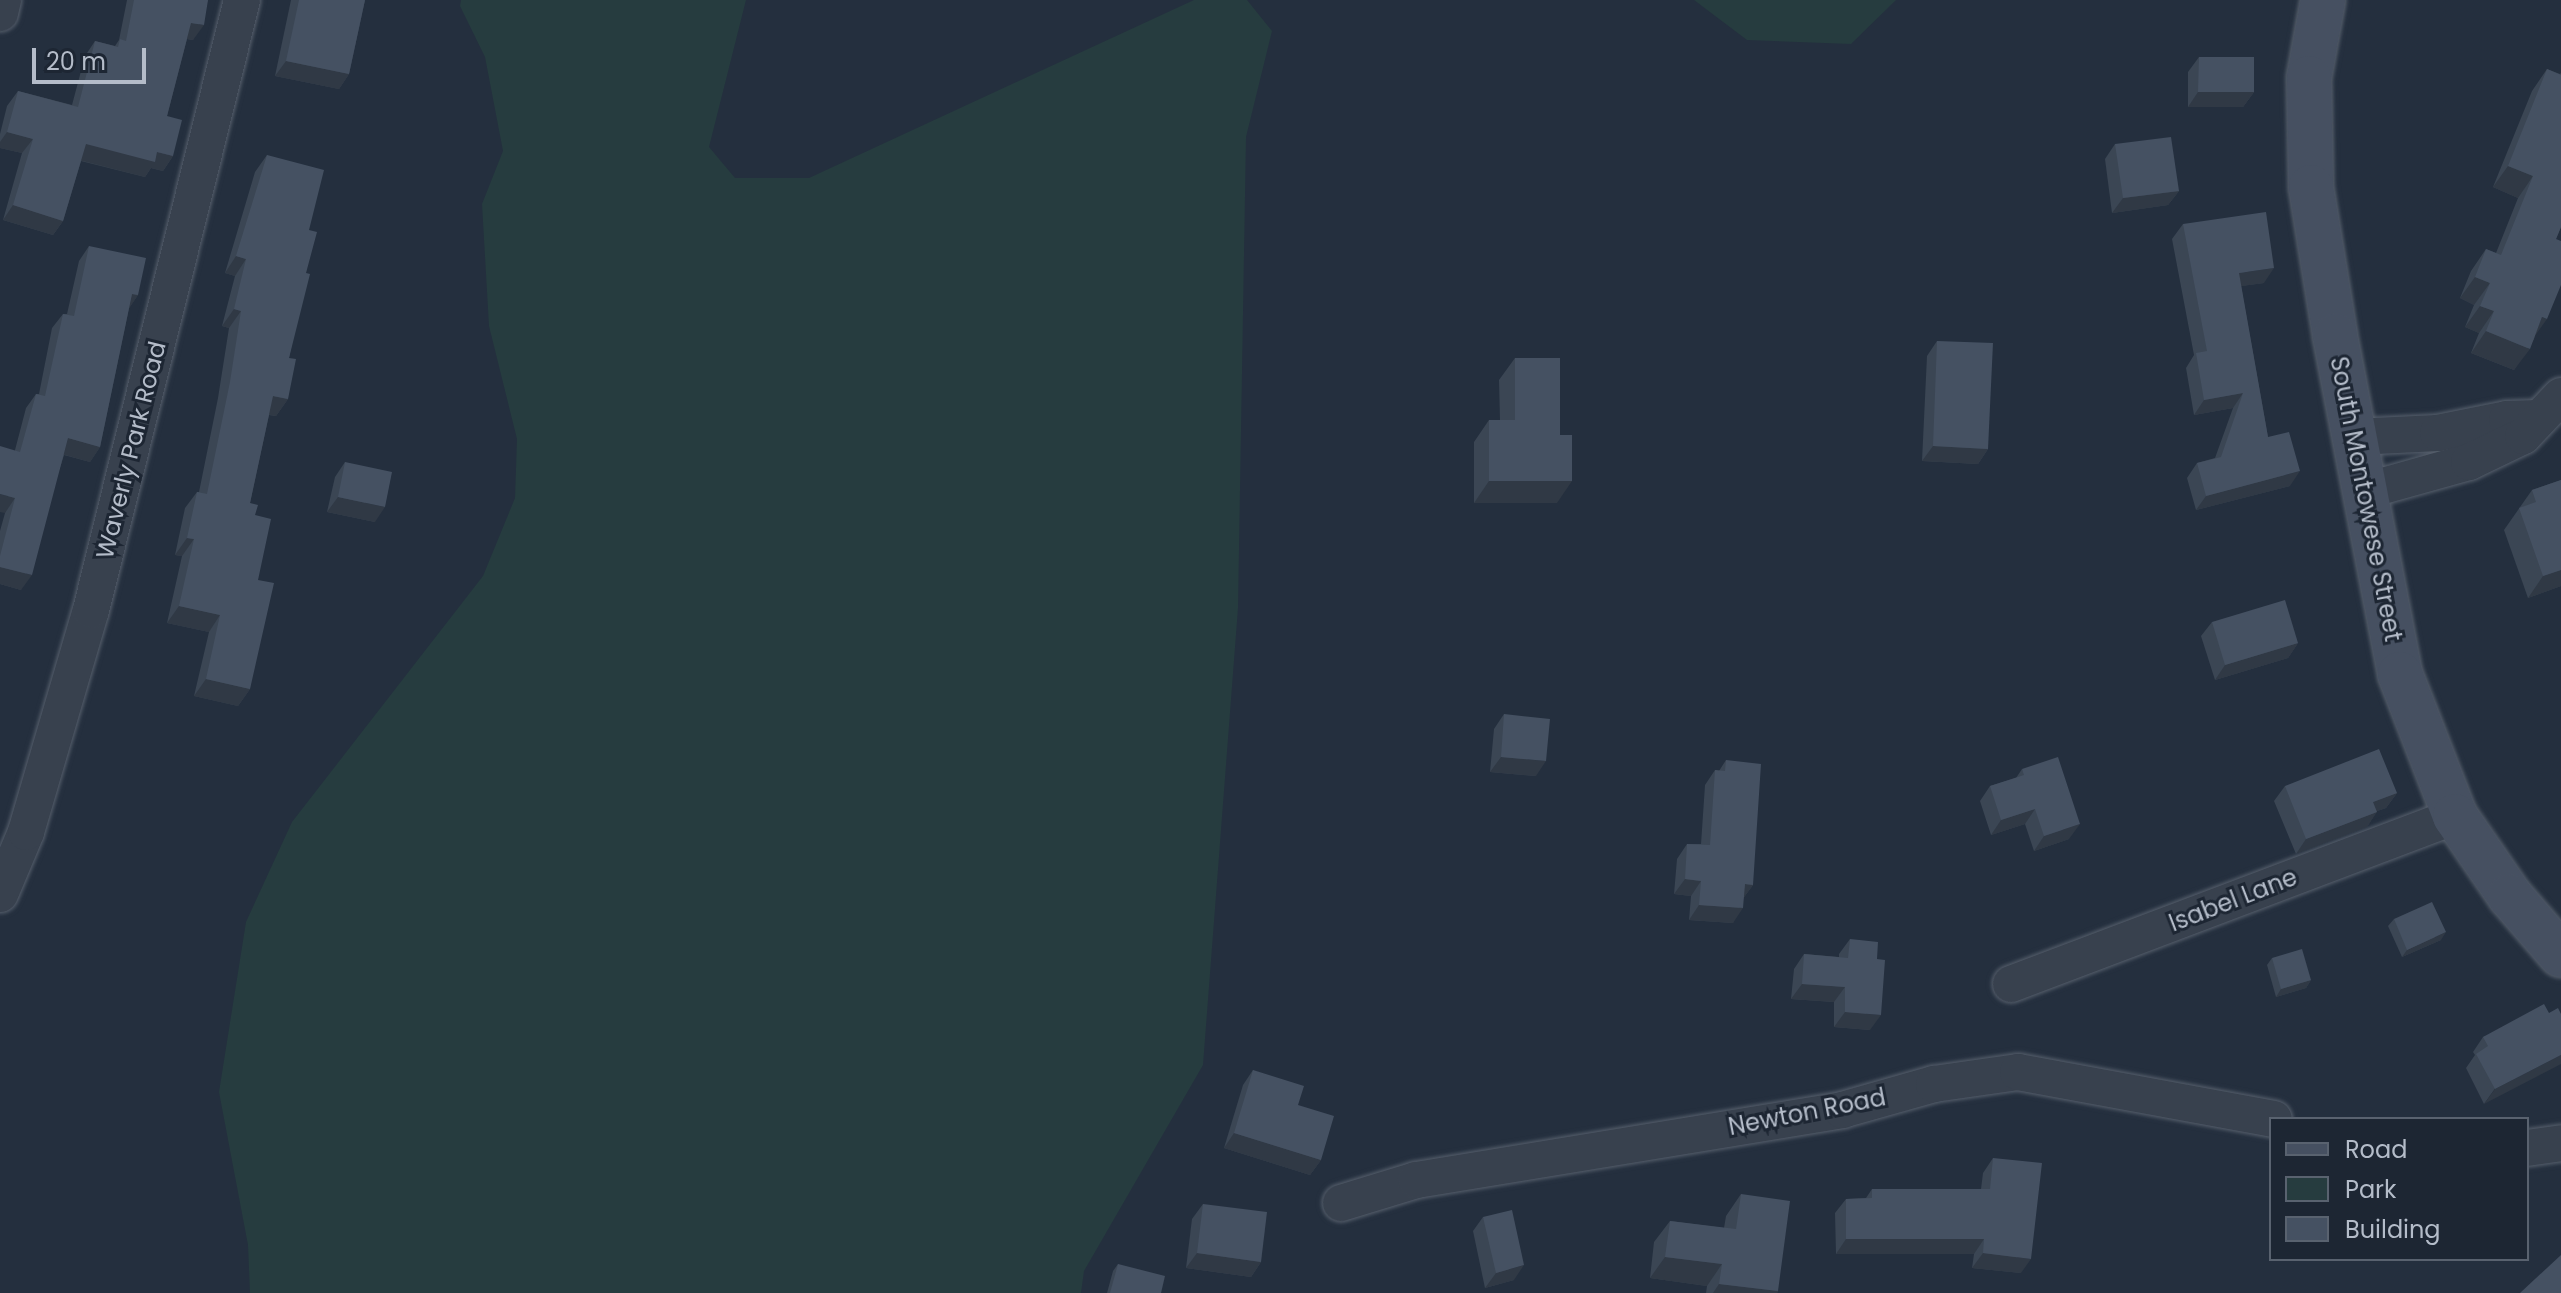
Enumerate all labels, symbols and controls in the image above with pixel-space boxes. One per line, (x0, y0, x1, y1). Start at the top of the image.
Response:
scale bar (36, 32, 150, 82)
text: 20 m (46, 45, 106, 78)
street label: Waverly Park Road (90, 338, 172, 562)
street label: South Montowese Street (2324, 354, 2408, 644)
street label: Isabel Lane (2165, 862, 2301, 938)
street label: Newton Road (1726, 1083, 1888, 1141)
legend (2269, 1117, 2529, 1261)
text: Road (2345, 1133, 2407, 1166)
text: Park (2345, 1173, 2396, 1206)
text: Building (2345, 1213, 2441, 1246)

